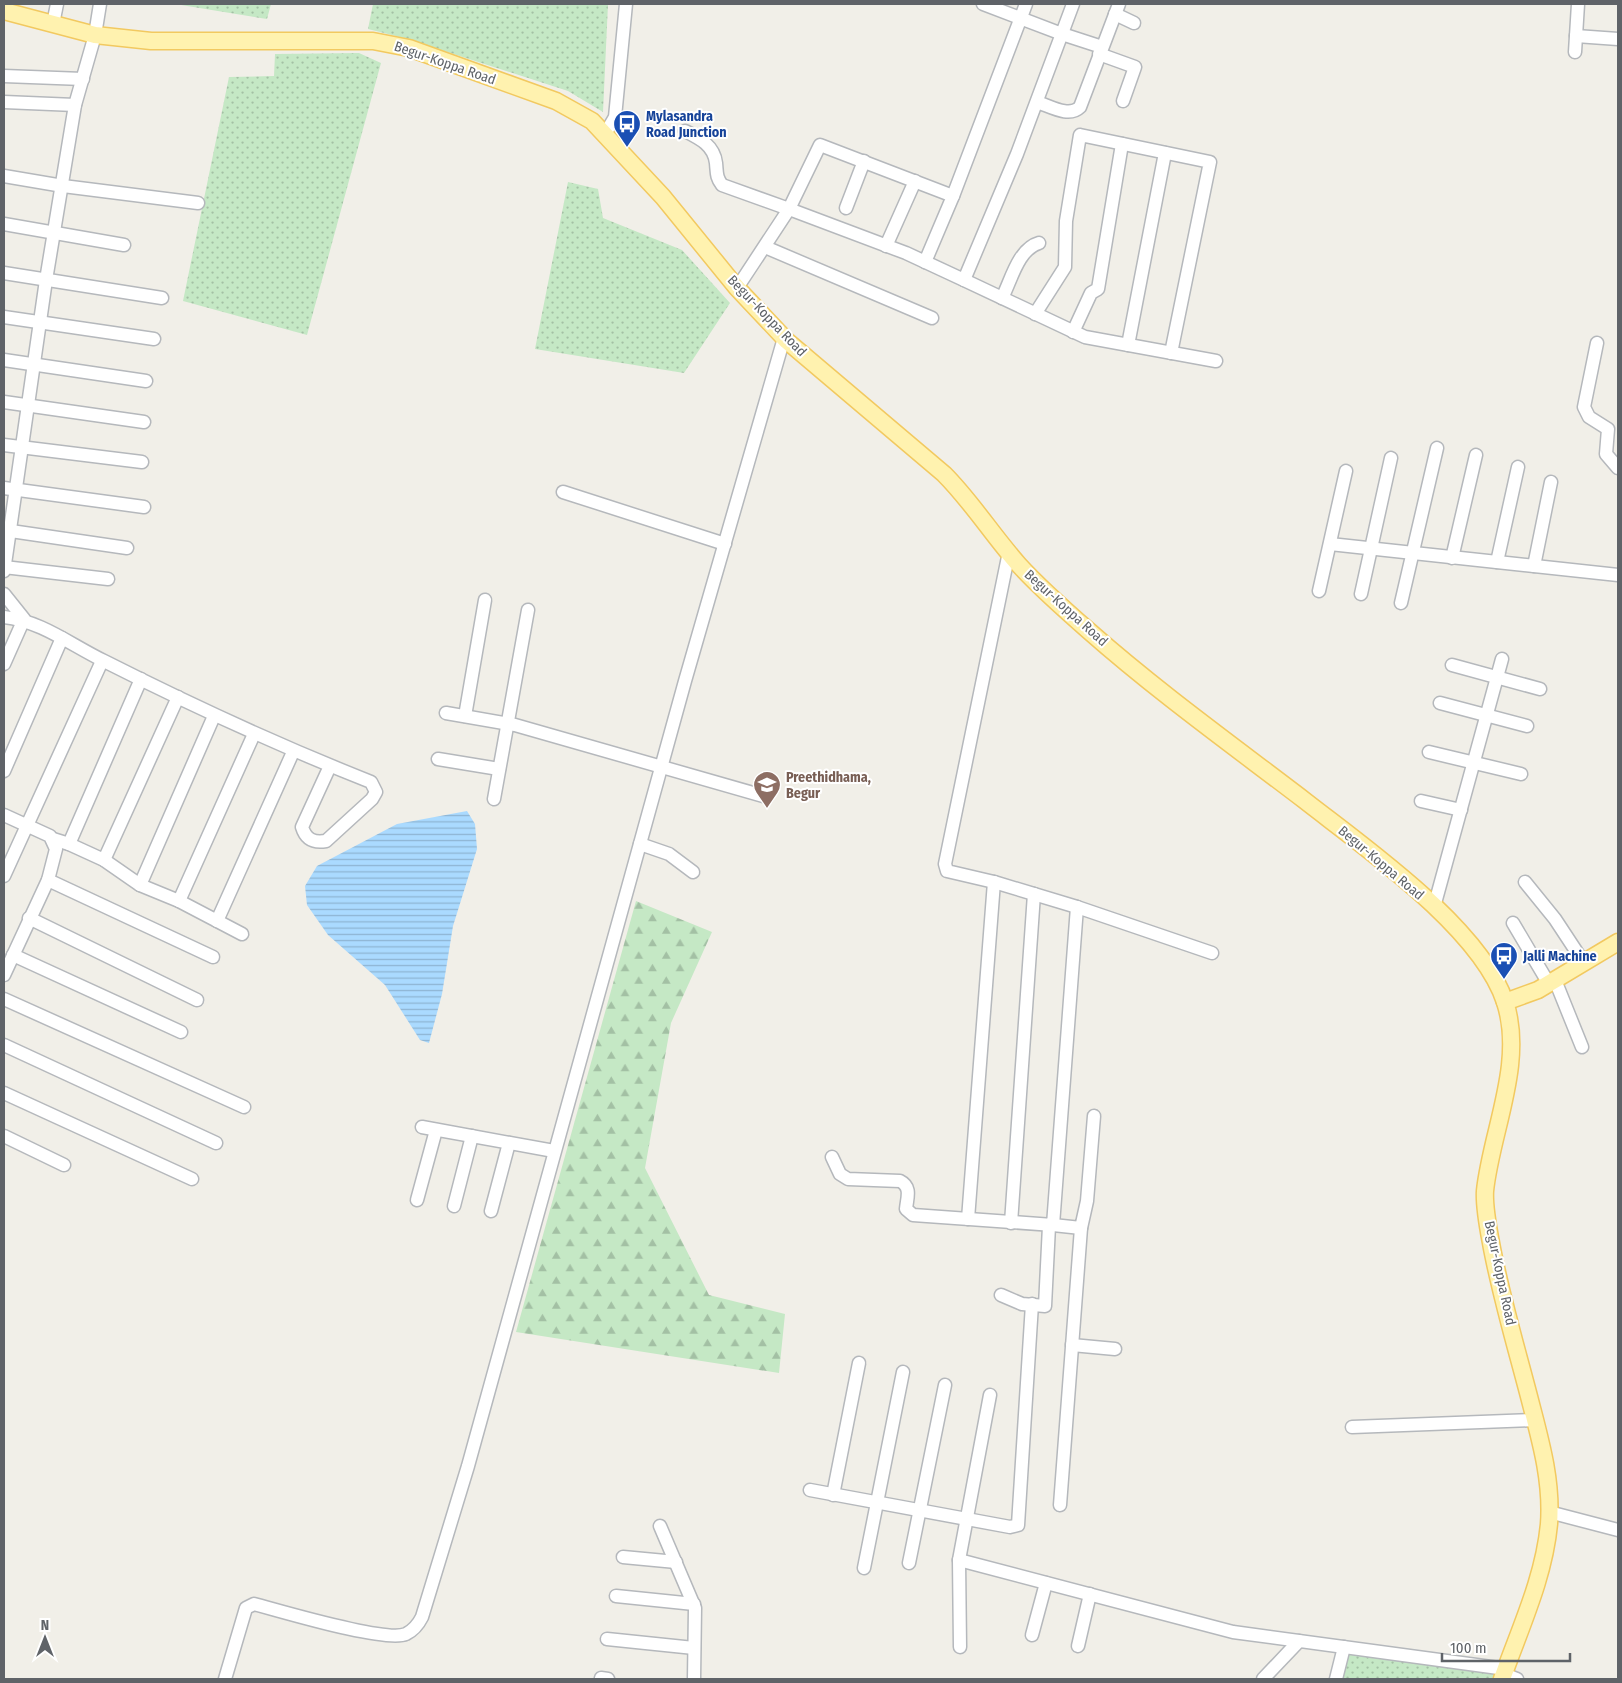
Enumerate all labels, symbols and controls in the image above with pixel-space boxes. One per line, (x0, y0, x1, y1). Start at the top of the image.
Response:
street label: Begur-Koppa Road (392, 38, 498, 88)
place label: Mylasandra Road Junction (646, 108, 727, 141)
bus stop icon: Mylasandra Road Junction (612, 109, 642, 148)
street label: Begur-Koppa Road (724, 272, 810, 360)
street label: Begur-Koppa Road (1021, 566, 1111, 650)
place label: Preethidhama, Begur (786, 769, 871, 802)
school or university icon: Preethidhama, Begur (752, 770, 782, 809)
street label: Begur-Koppa Road (1335, 822, 1427, 904)
bus stop icon: Jalli Machine (1489, 941, 1519, 980)
place label: Jalli Machine (1522, 948, 1597, 965)
street label: Begur-Koppa Road (1481, 1219, 1519, 1327)
north arrow (20, 1613, 70, 1663)
text: N (41, 1617, 49, 1634)
scale bar (1442, 1630, 1570, 1662)
text: 100 m (1450, 1639, 1487, 1657)

